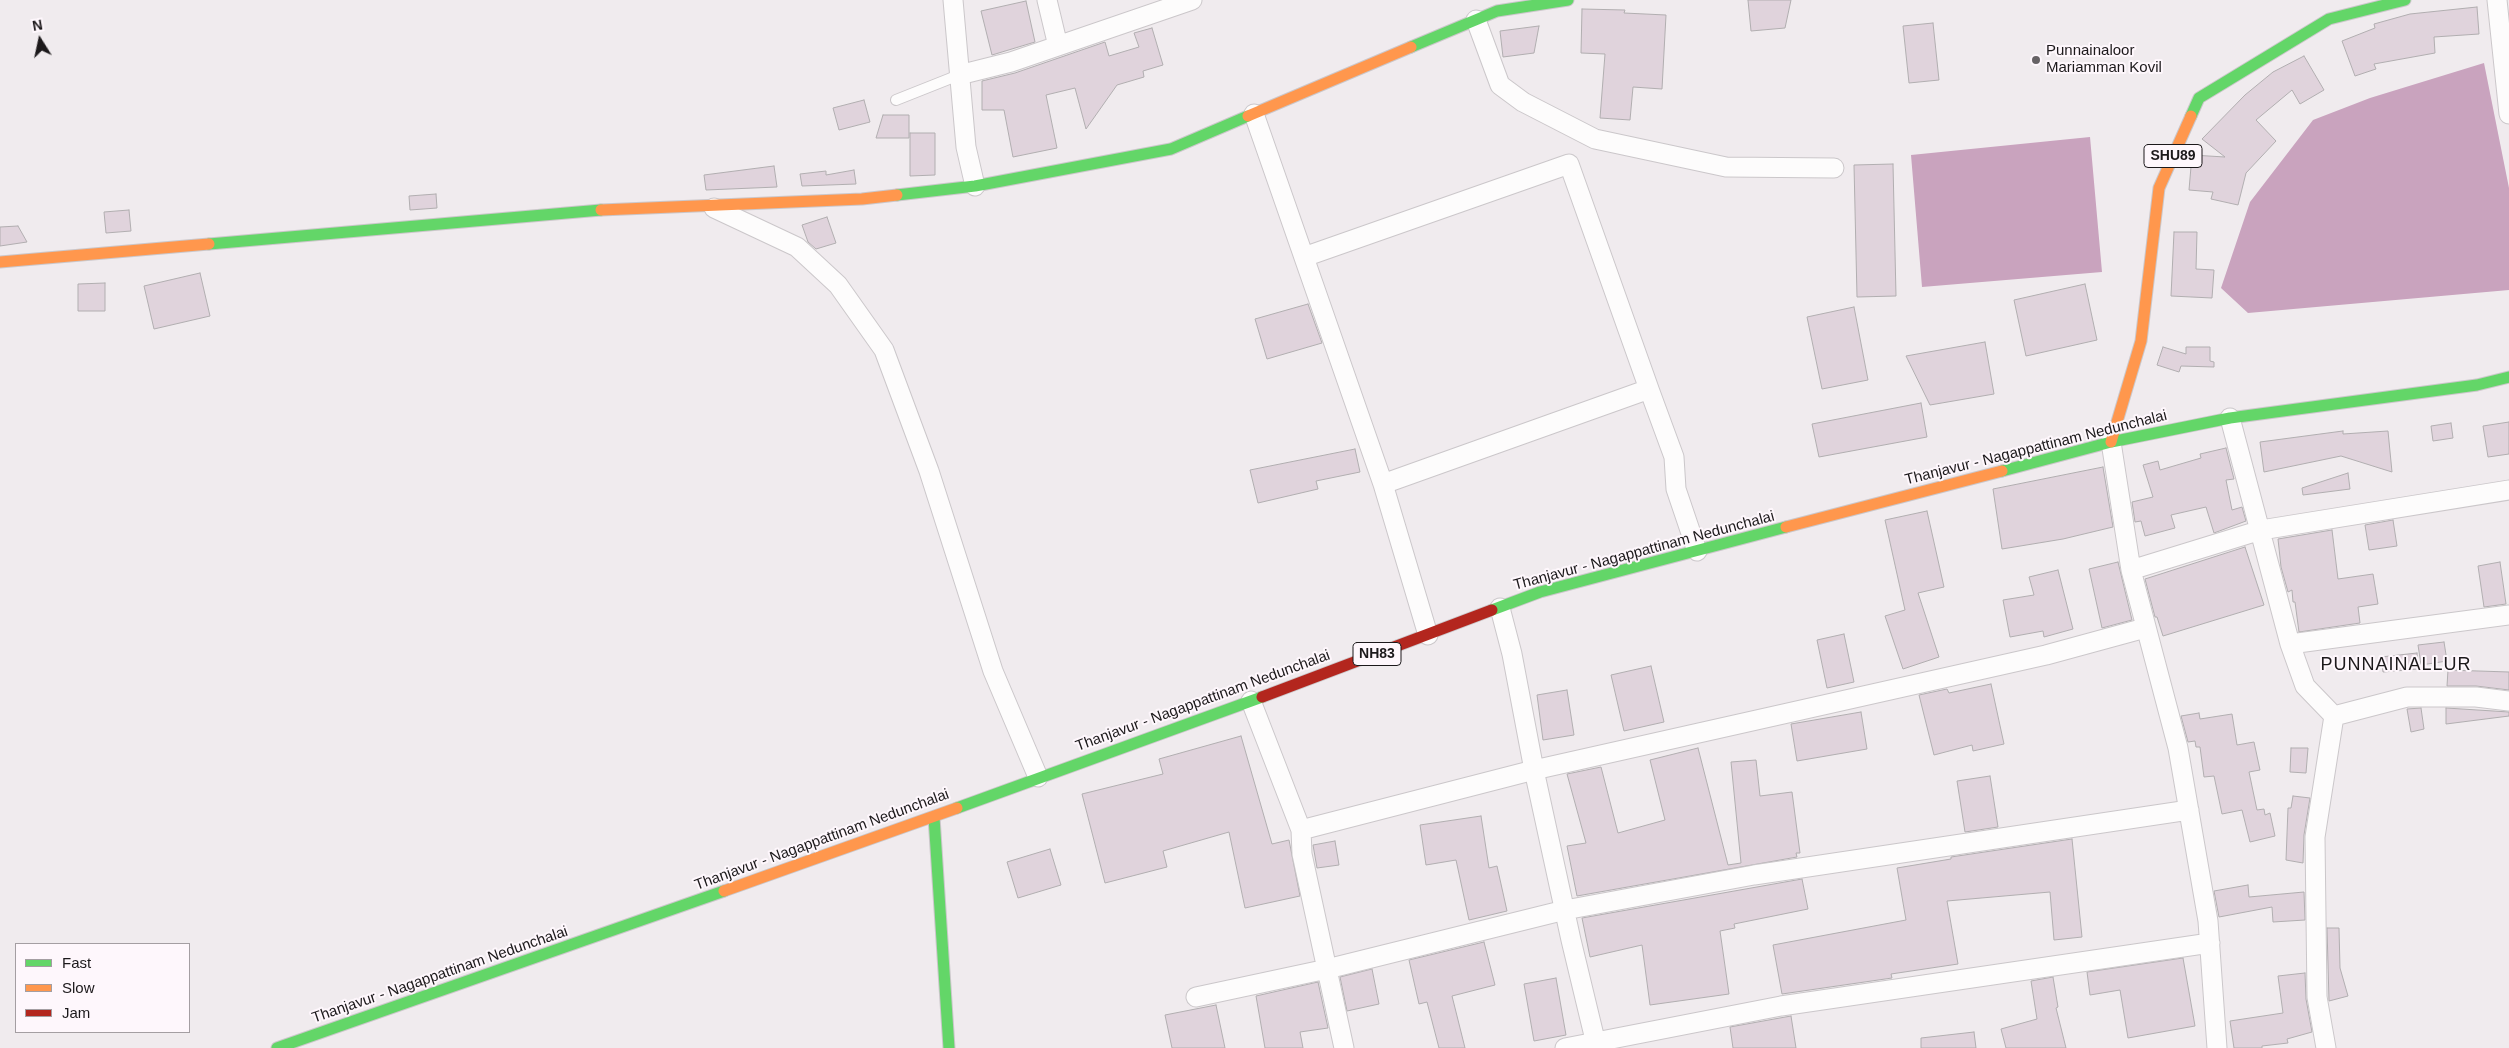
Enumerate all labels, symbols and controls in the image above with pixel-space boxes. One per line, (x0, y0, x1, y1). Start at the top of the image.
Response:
north arrow (15, 15, 65, 65)
text: N (31, 16, 44, 34)
place label: Punnainaloor Mariamman Kovil (2046, 42, 2162, 77)
marker: Punnainaloor Mariamman Kovil (2030, 54, 2042, 66)
road number: SHU89 (2144, 144, 2202, 168)
street label: Thanjavur - Nagappattinam Nedunchalai (1903, 407, 2169, 489)
street label: Thanjavur - Nagappattinam Nedunchalai (1512, 507, 1776, 595)
road number: NH83 (1353, 642, 1401, 666)
street label: Thanjavur - Nagappattinam Nedunchalai (1073, 646, 1333, 756)
district label: PUNNAINALLUR (2319, 654, 2473, 676)
street label: Thanjavur - Nagappattinam Nedunchalai (692, 785, 952, 895)
street label: Thanjavur - Nagappattinam Nedunchalai (310, 923, 570, 1027)
legend (15, 943, 190, 1033)
text: Fast (62, 954, 91, 971)
text: Slow (62, 979, 95, 996)
text: Jam (62, 1004, 90, 1021)

